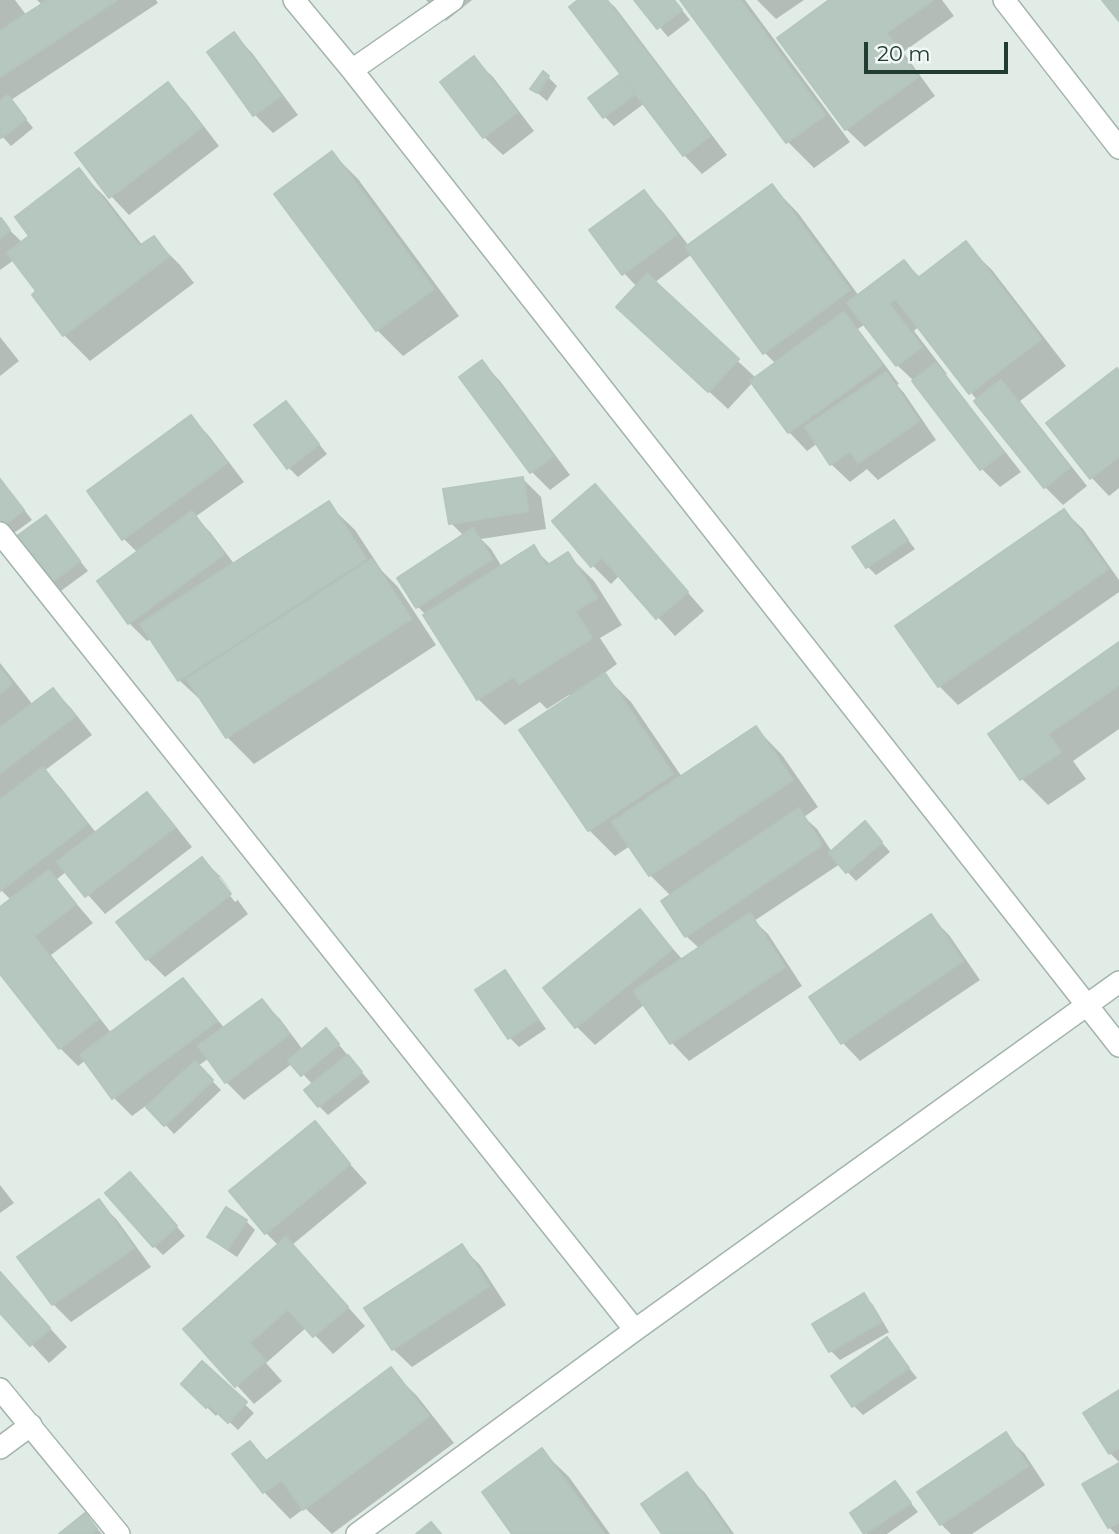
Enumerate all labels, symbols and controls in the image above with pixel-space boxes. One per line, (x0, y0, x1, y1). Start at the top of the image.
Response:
scale bar (867, 28, 1010, 72)
text: 20 m (877, 41, 931, 66)

